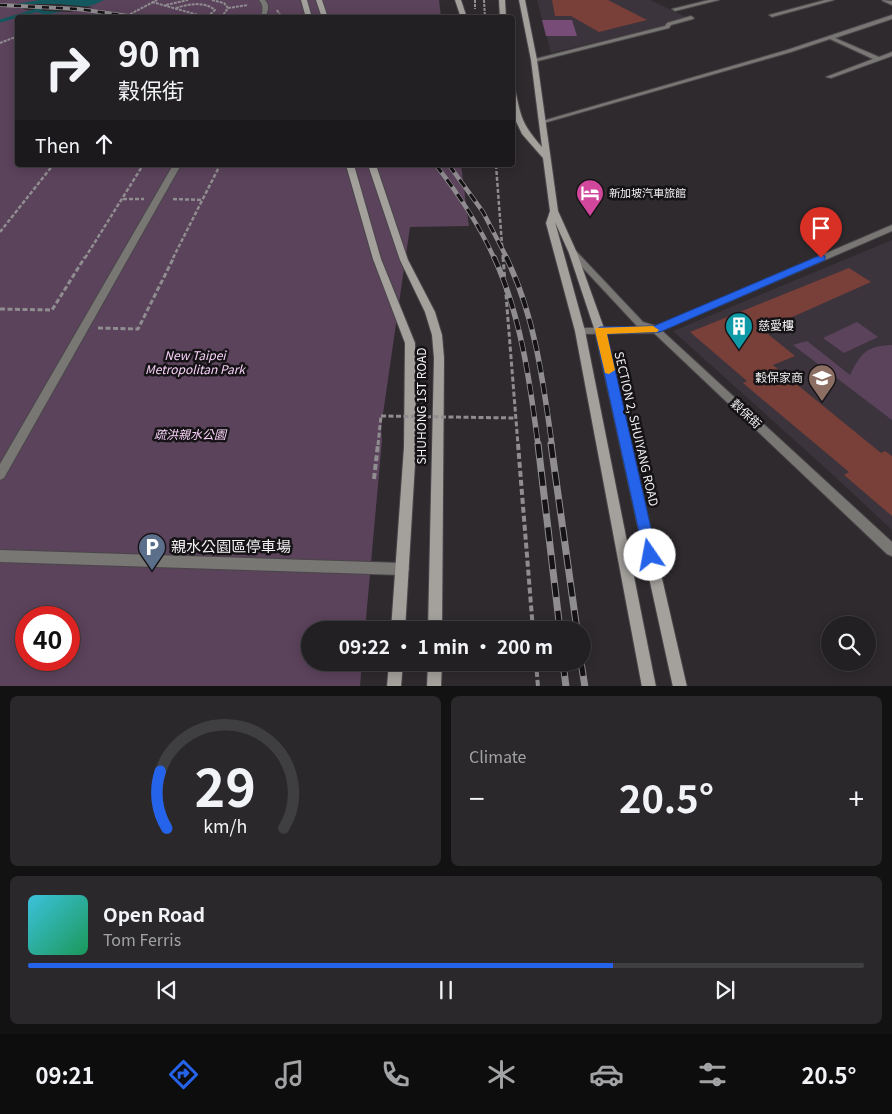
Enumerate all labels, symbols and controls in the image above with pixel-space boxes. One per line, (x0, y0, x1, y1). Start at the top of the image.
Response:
text: 90 m (118, 26, 201, 77)
icon: right (35, 35, 100, 100)
text: 穀保街 (118, 73, 184, 105)
icon: ahead (90, 130, 118, 158)
text: Then (35, 131, 80, 158)
hotel icon: 新加坡汽車旅館 (575, 178, 605, 217)
place label: 新加坡汽車旅館 (609, 184, 686, 200)
pin (800, 207, 842, 258)
icon: arrive (807, 214, 835, 242)
building icon: 慈愛樓 (724, 311, 754, 350)
place label: 慈愛樓 (758, 316, 794, 333)
park label: New Taipei Metropolitan Park (145, 346, 246, 377)
street label: SHUHONG 1ST ROAD (412, 347, 429, 465)
street label: SECTION 2, SHUIYANG ROAD (611, 350, 664, 508)
school or university icon: 穀保家商 (807, 363, 837, 402)
place label: 穀保家商 (755, 368, 803, 385)
street label: 穀保街 (728, 394, 766, 431)
park label: 疏洪親水公園 (154, 425, 228, 442)
position arrow (623, 528, 675, 580)
parking icon: 親水公園區停車場 (137, 532, 167, 571)
place label: 親水公園區停車場 (171, 535, 291, 556)
speed limit sign: 40 (15, 606, 80, 671)
map controls (821, 616, 876, 671)
button: search (821, 616, 876, 671)
text: 09:22 · 1 min · 200 m (339, 632, 553, 659)
text: Climate (469, 744, 526, 768)
text: 29 (195, 747, 256, 822)
text: 20.5° (619, 769, 714, 824)
text: − (469, 777, 485, 817)
text: + (848, 777, 864, 817)
text: km/h (203, 812, 248, 838)
text: Open Road (103, 900, 205, 927)
text: Tom Ferris (103, 927, 181, 951)
icon: previous (153, 976, 181, 1004)
icon: pause (432, 976, 460, 1004)
icon: next (711, 976, 739, 1004)
icon: directions (166, 1057, 201, 1092)
icon: music (272, 1057, 307, 1092)
icon: phone (378, 1057, 413, 1092)
icon: climate (484, 1057, 519, 1092)
icon: car (589, 1057, 624, 1092)
icon: filters (695, 1057, 730, 1092)
text: 09:21 (35, 1058, 95, 1090)
text: 20.5° (801, 1058, 856, 1090)

